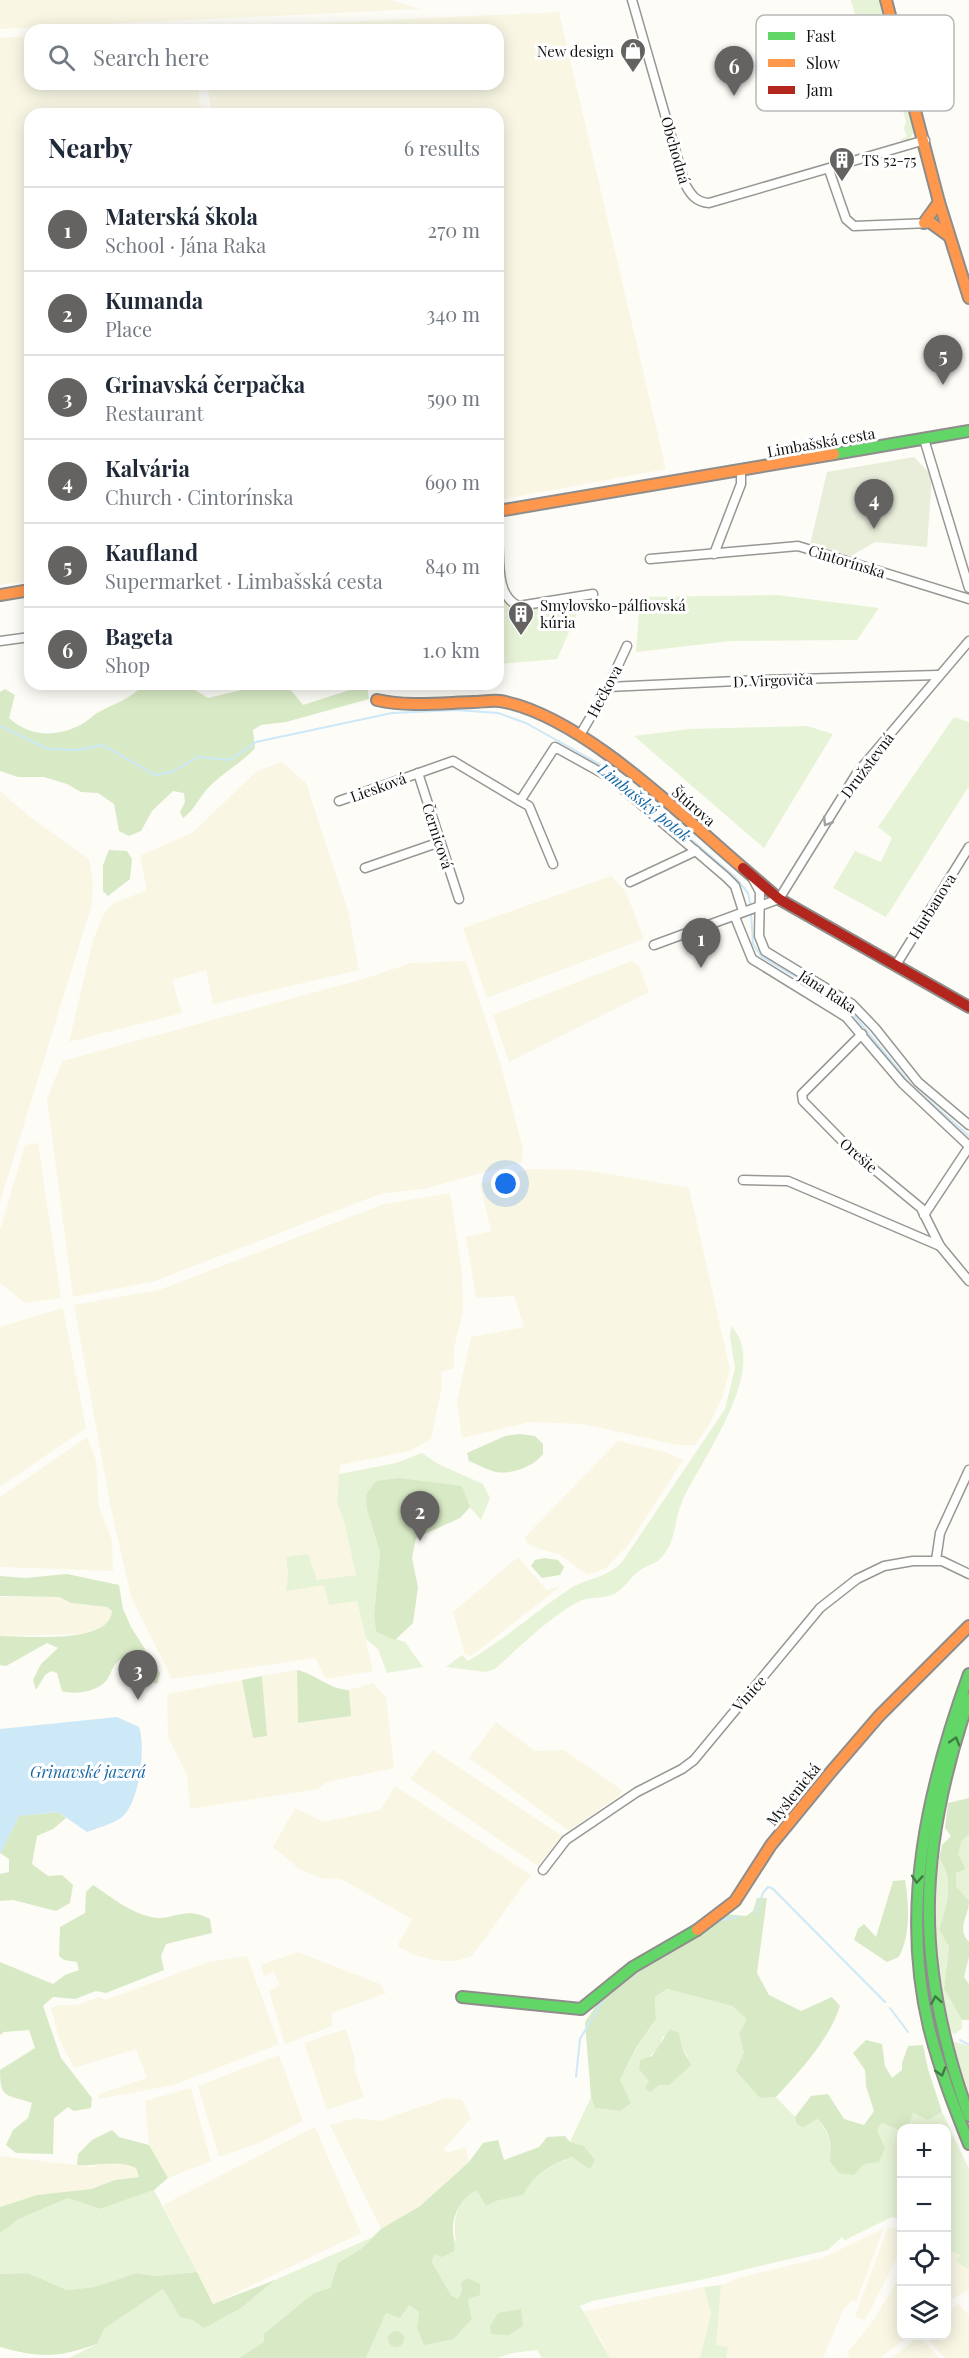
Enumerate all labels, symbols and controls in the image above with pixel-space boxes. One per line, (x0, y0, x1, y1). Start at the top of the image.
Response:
legend (756, 15, 954, 111)
search box (24, 24, 504, 90)
text: Fast (806, 25, 836, 46)
shop icon: New design (618, 36, 648, 74)
icon: search (45, 41, 78, 74)
place label: New design (537, 41, 614, 61)
text: Search here (93, 42, 209, 72)
pin: 6 (714, 46, 754, 96)
text: Slow (806, 52, 841, 73)
text: Jam (805, 79, 833, 100)
street label: Obchodná (657, 114, 695, 186)
text: Nearby (48, 130, 133, 165)
text: 6 results (404, 134, 480, 161)
building icon: TS 52-75 (827, 145, 857, 183)
place label: TS 52-75 (862, 150, 916, 170)
text: Materská škola (105, 201, 258, 231)
text: 1 (64, 216, 71, 243)
text: 270 m (428, 216, 480, 243)
text: School · Jána Raka (105, 231, 266, 258)
text: Kumanda (105, 285, 203, 315)
text: 2 (62, 300, 73, 327)
text: 340 m (426, 300, 480, 327)
text: Place (105, 315, 152, 342)
pin: 5 (924, 336, 962, 385)
text: Grinavská čerpačka (105, 369, 305, 399)
text: 3 (63, 384, 72, 411)
text: 590 m (427, 384, 480, 411)
text: Restaurant (105, 399, 204, 426)
street label: Limbašská cesta (765, 423, 877, 461)
text: Kalvária (105, 453, 190, 483)
text: 4 (62, 468, 73, 495)
text: 690 m (425, 468, 480, 495)
pin: 4 (854, 480, 894, 529)
text: Church · Cintorínska (105, 483, 293, 510)
text: Kaufland (105, 537, 198, 567)
street label: Cintorínska (806, 540, 888, 582)
text: 5 (63, 552, 72, 579)
text: 840 m (425, 552, 480, 579)
text: Supermarket · Limbašská cesta (105, 567, 383, 594)
place label: Smylovsko-pálfiovská kúria (540, 595, 686, 632)
building icon: Smylovsko-pálfiovská kúria (506, 599, 536, 637)
text: Bageta (105, 621, 173, 651)
text: 6 (62, 636, 73, 663)
text: 1.0 km (422, 636, 480, 663)
text: Shop (105, 651, 150, 678)
street label: Hečkova (582, 661, 626, 721)
street label: D. Virgoviča (733, 669, 814, 691)
street label: Družstevná (836, 728, 898, 802)
water label: Limbašský potok (593, 757, 696, 846)
street label: Liesková (347, 767, 409, 806)
street label: Štúrova (668, 782, 720, 831)
street label: Černicová (418, 801, 458, 872)
one-way arrow (822, 816, 834, 826)
street label: Hurbanova (904, 869, 960, 943)
pin: 1 (682, 918, 720, 968)
street label: Jána Raka (795, 964, 861, 1017)
street label: Orešie (836, 1133, 882, 1177)
your location (491, 1169, 520, 1198)
pin: 2 (400, 1492, 440, 1541)
pin: 3 (118, 1650, 158, 1700)
street label: Vinice (727, 1671, 770, 1716)
one-way arrow (948, 1736, 960, 1746)
street label: Myslenická (762, 1758, 825, 1829)
water label: Grinavské jazerá (30, 1761, 147, 1782)
one-way arrow (911, 1875, 924, 1884)
one-way arrow (930, 1995, 942, 2004)
one-way arrow (934, 2066, 946, 2077)
map controls (897, 2124, 951, 2340)
button: + (897, 2124, 951, 2178)
button: − (897, 2178, 951, 2232)
button: locate (897, 2232, 951, 2286)
button: layers (897, 2286, 951, 2340)

